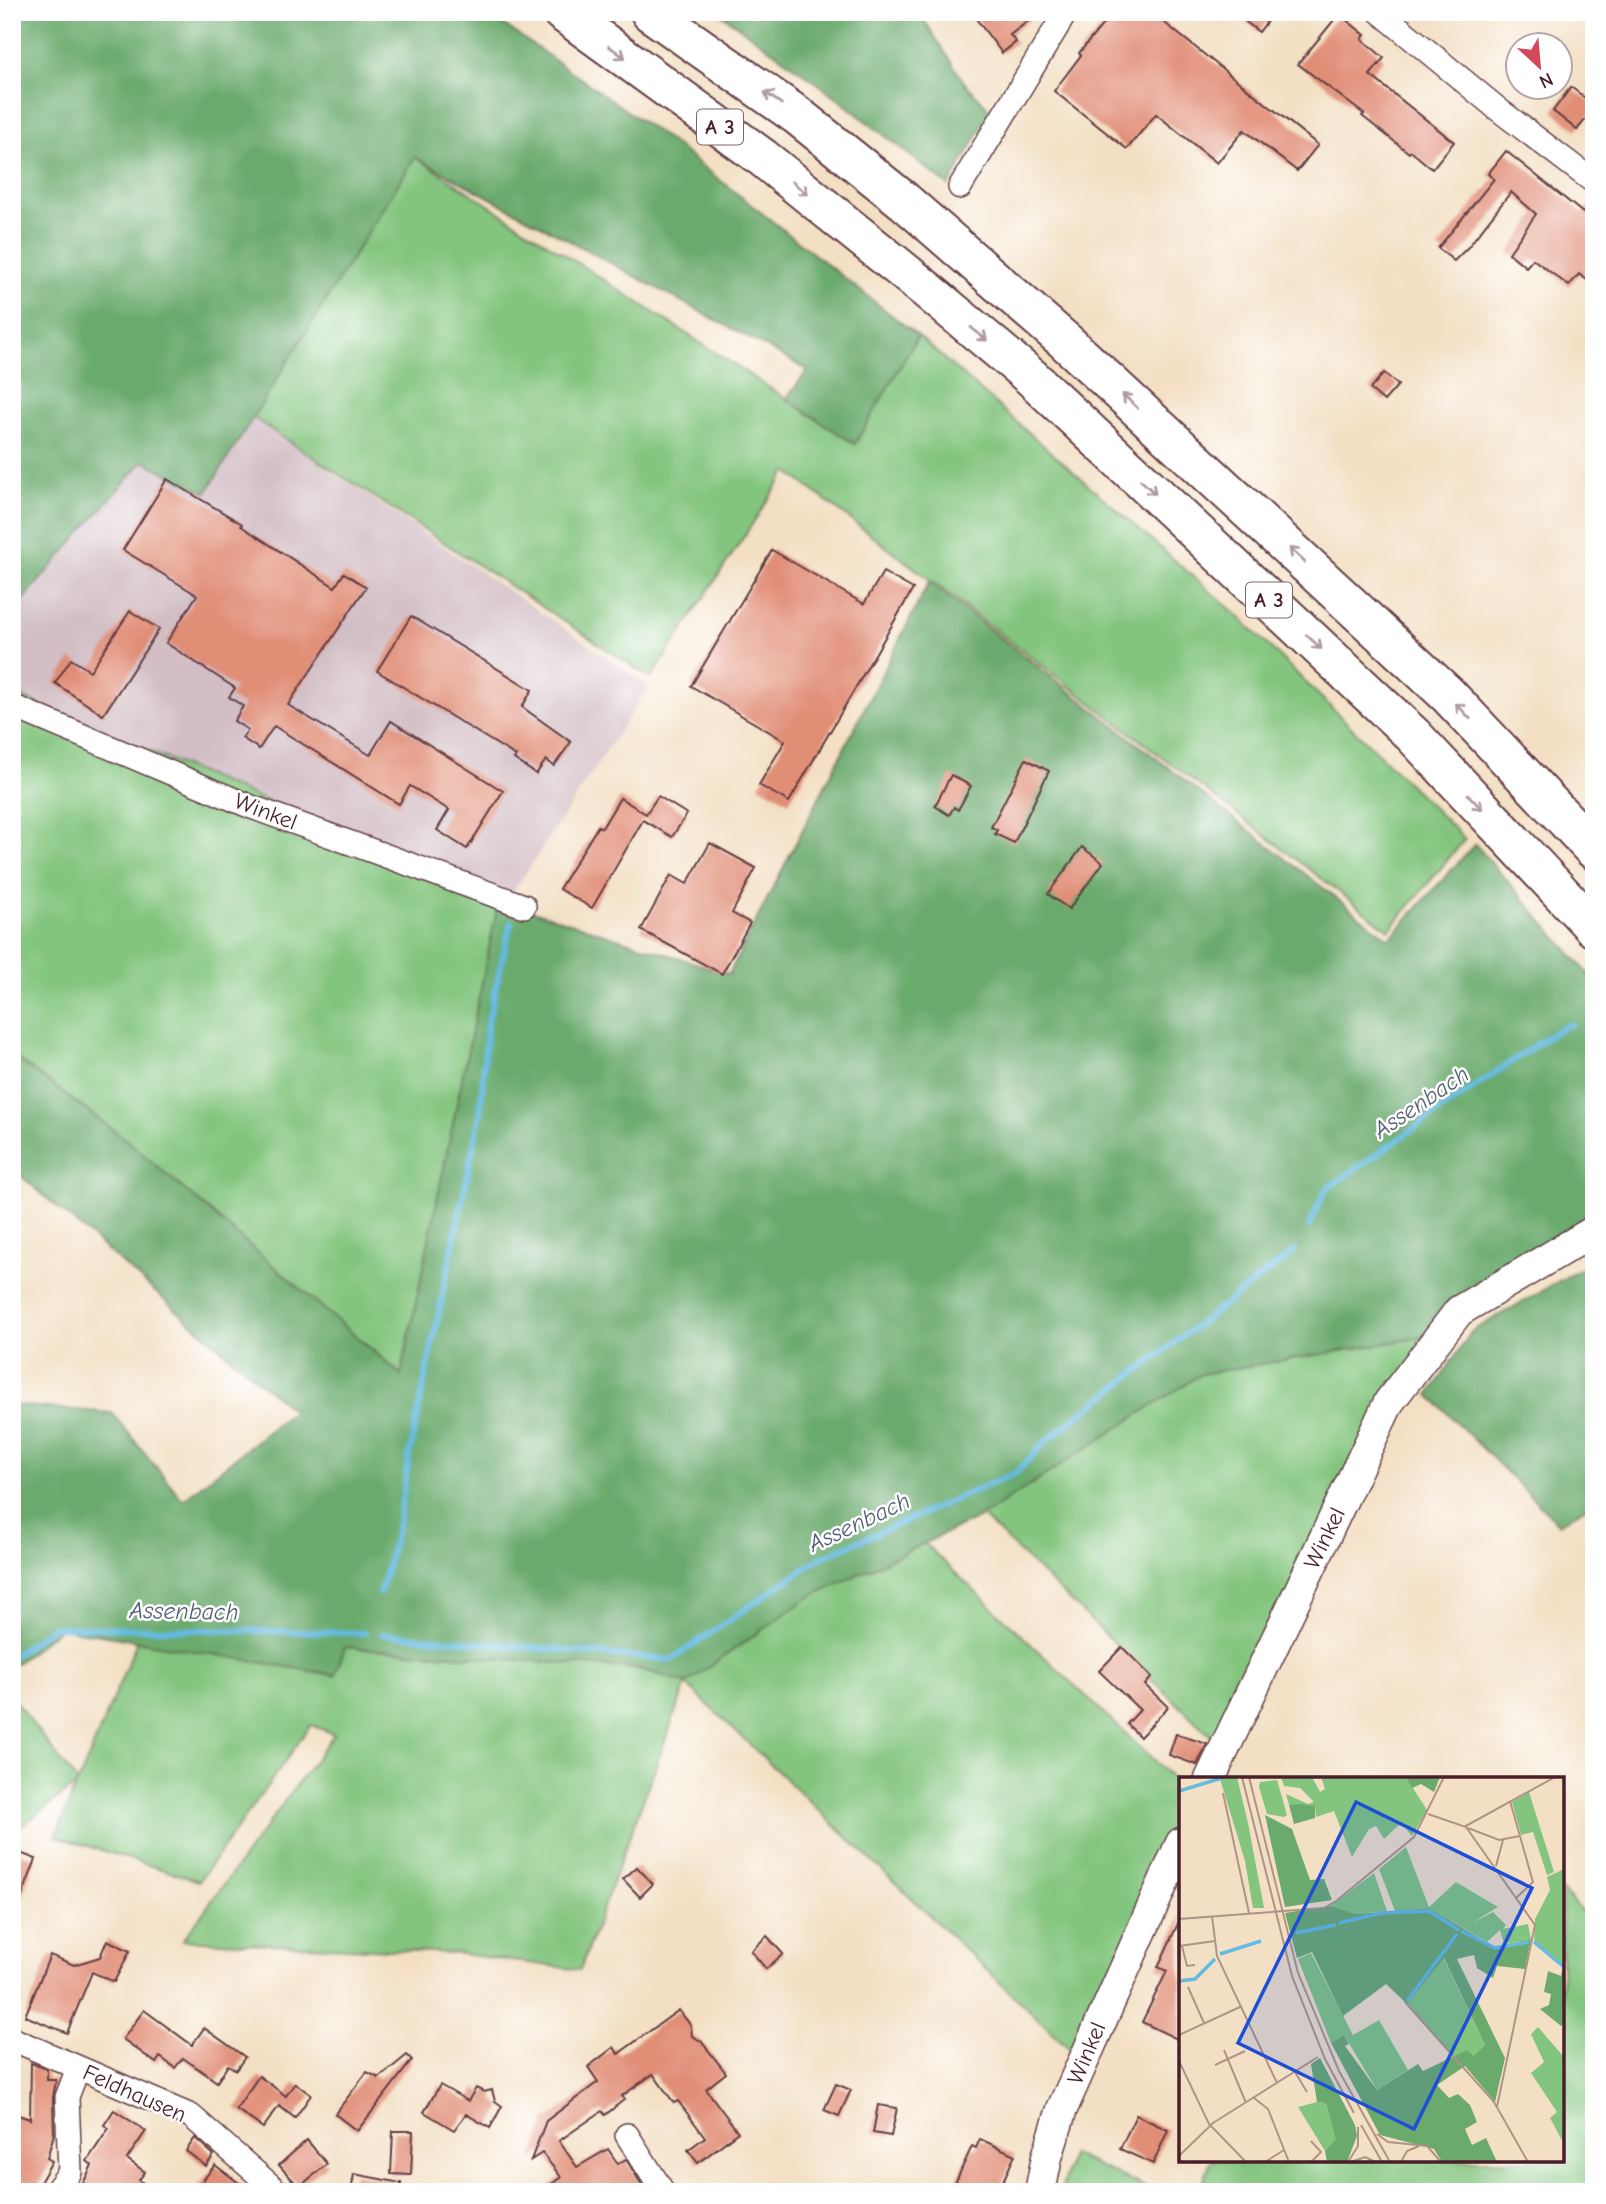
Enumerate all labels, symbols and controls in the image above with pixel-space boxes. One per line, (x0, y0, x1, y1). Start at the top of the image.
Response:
north arrow (1504, 32, 1574, 102)
one-way arrow (607, 45, 626, 59)
text: N (1536, 68, 1556, 93)
one-way arrow (764, 91, 783, 105)
road number: A 3 (697, 110, 743, 144)
one-way arrow (790, 180, 809, 195)
one-way arrow (970, 326, 988, 342)
one-way arrow (1121, 393, 1139, 409)
one-way arrow (1139, 478, 1156, 495)
one-way arrow (1289, 547, 1306, 564)
road number: A 3 (1246, 582, 1292, 618)
one-way arrow (1305, 634, 1323, 650)
one-way arrow (1455, 702, 1471, 720)
street label: Winkel (231, 787, 301, 836)
one-way arrow (1467, 793, 1484, 810)
water label: Assenbach (1367, 1060, 1474, 1145)
water label: Assenbach (803, 1486, 914, 1558)
street label: Winkel (1298, 1503, 1351, 1573)
water label: Assenbach (128, 1596, 239, 1626)
inset map (1179, 1777, 1564, 2162)
street label: Winkel (1061, 2018, 1112, 2088)
street label: Feldhausen (79, 2059, 191, 2128)

